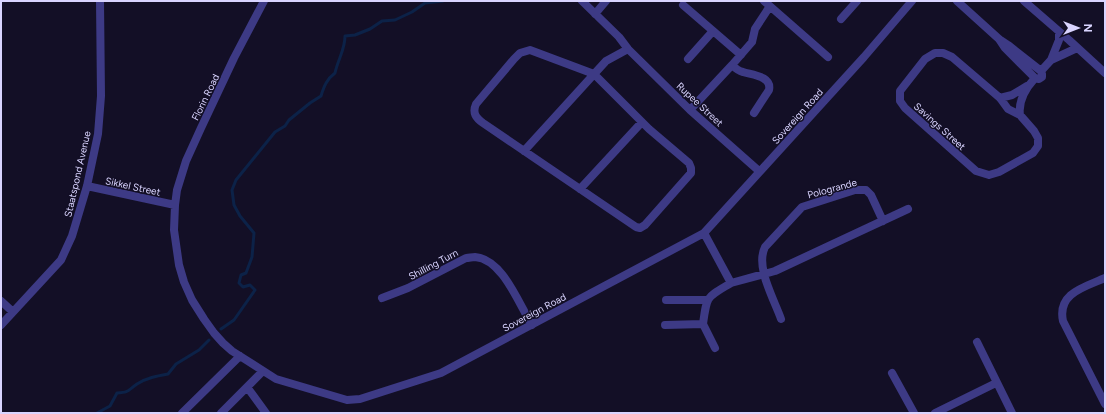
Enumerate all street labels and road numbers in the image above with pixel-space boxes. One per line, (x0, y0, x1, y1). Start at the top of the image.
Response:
street label: Florin Road (189, 72, 222, 123)
street label: Rupee Street (674, 79, 726, 129)
street label: Sovereign Road (769, 86, 826, 147)
street label: Savings Street (911, 100, 968, 153)
street label: Staatspond Avenue (61, 129, 94, 218)
street label: Sikkel Street (104, 174, 162, 199)
street label: Pologrande (806, 175, 859, 201)
street label: Shilling Turn (406, 246, 461, 283)
street label: Sovereign Road (500, 290, 569, 335)

